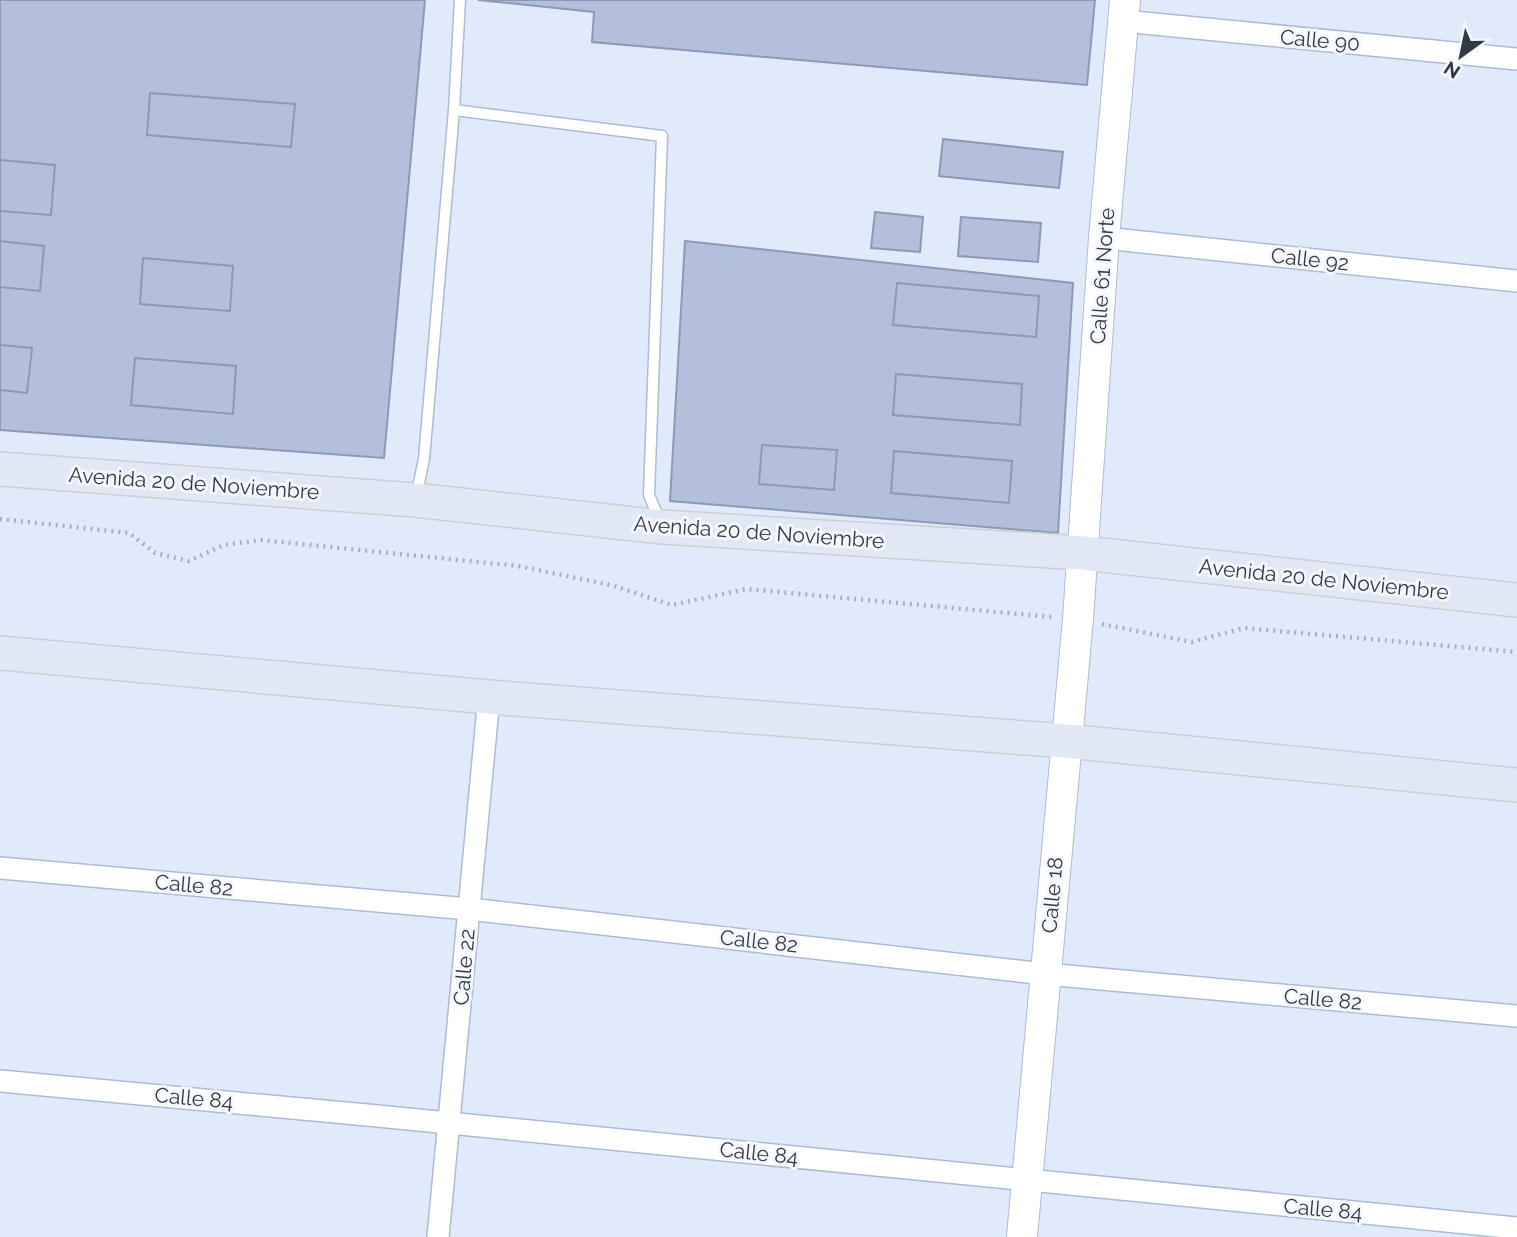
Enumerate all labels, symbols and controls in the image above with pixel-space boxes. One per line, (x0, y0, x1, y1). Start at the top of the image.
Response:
north arrow (1426, 21, 1496, 91)
street label: Calle 90 (1279, 24, 1361, 56)
text: N (1440, 57, 1464, 83)
street label: Calle 61 Norte (1085, 207, 1119, 345)
street label: Calle 92 (1270, 242, 1350, 276)
street label: Avenida 20 de Noviembre (68, 462, 320, 504)
street label: Avenida 20 de Noviembre (633, 511, 885, 553)
street label: Avenida 20 de Noviembre (1198, 553, 1450, 605)
street label: Calle 18 (1036, 856, 1068, 934)
street label: Calle 82 (154, 869, 234, 901)
street label: Calle 82 (719, 924, 799, 958)
street label: Calle 22 (448, 928, 480, 1006)
street label: Calle 82 (1283, 983, 1363, 1015)
street label: Calle 84 (154, 1082, 234, 1114)
street label: Calle 84 (718, 1136, 800, 1170)
street label: Calle 84 (1283, 1193, 1363, 1225)

